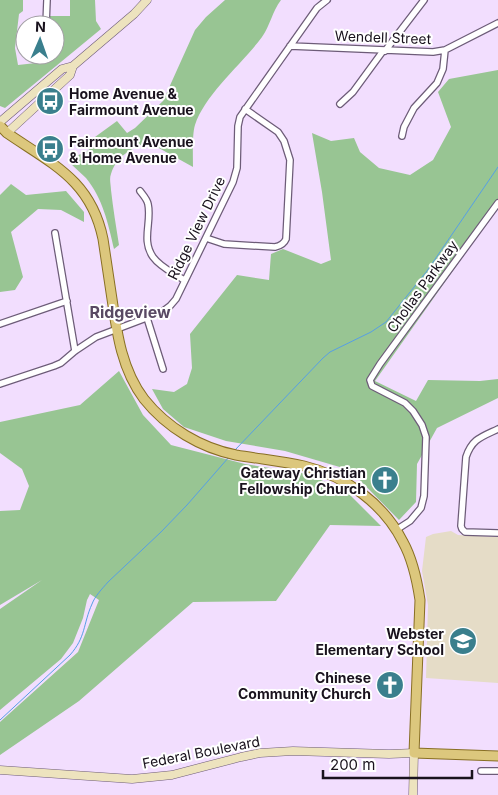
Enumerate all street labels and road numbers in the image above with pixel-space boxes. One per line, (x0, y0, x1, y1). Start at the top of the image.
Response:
street label: Wendell Street (334, 27, 432, 47)
street label: Ridge View Drive (164, 174, 228, 282)
street label: Chollas Parkway (383, 236, 461, 335)
street label: Federal Boulevard (141, 732, 261, 772)

